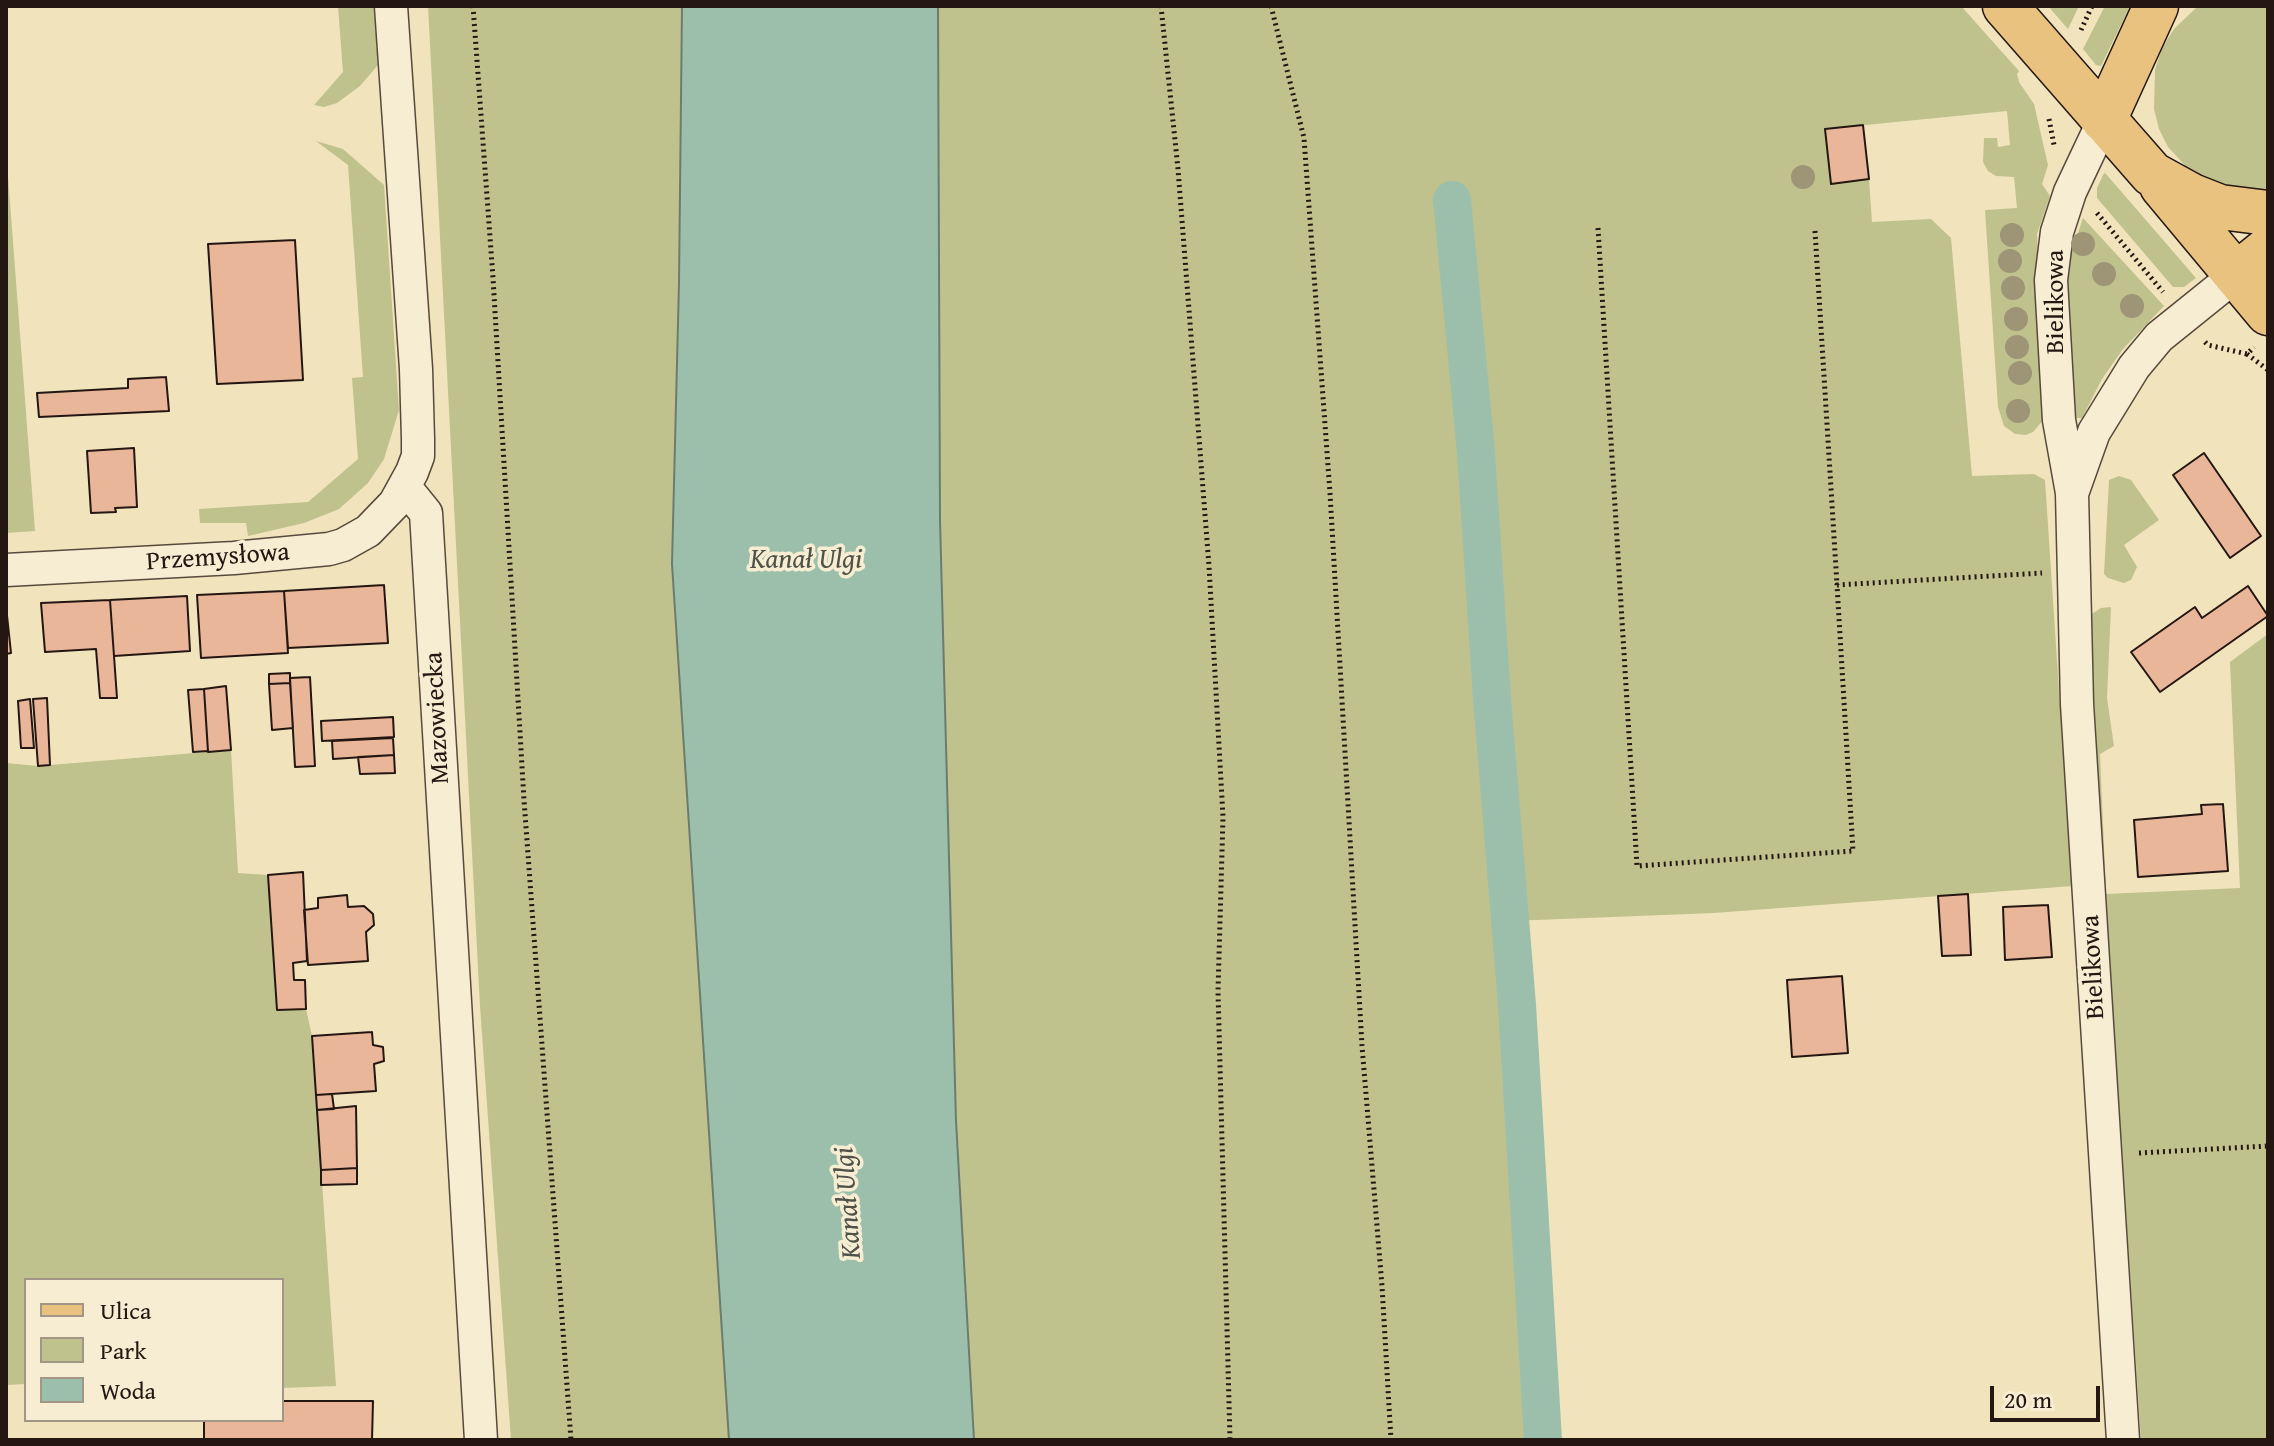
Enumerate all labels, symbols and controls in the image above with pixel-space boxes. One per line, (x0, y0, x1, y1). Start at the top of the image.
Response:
street label: Bielikowa (2040, 250, 2072, 354)
street label: Przemysłowa (145, 537, 291, 579)
water label: Kanał Ulgi (750, 544, 862, 578)
street label: Mazowiecka (419, 651, 457, 785)
street label: Bielikowa (2076, 914, 2112, 1020)
water label: Kanał Ulgi (828, 1146, 870, 1260)
legend (24, 1278, 284, 1422)
text: Ulica (100, 1293, 151, 1328)
text: Park (100, 1333, 146, 1368)
scale bar (1994, 1370, 2104, 1420)
text: Woda (100, 1373, 156, 1408)
text: 20 m (2004, 1382, 2052, 1417)

